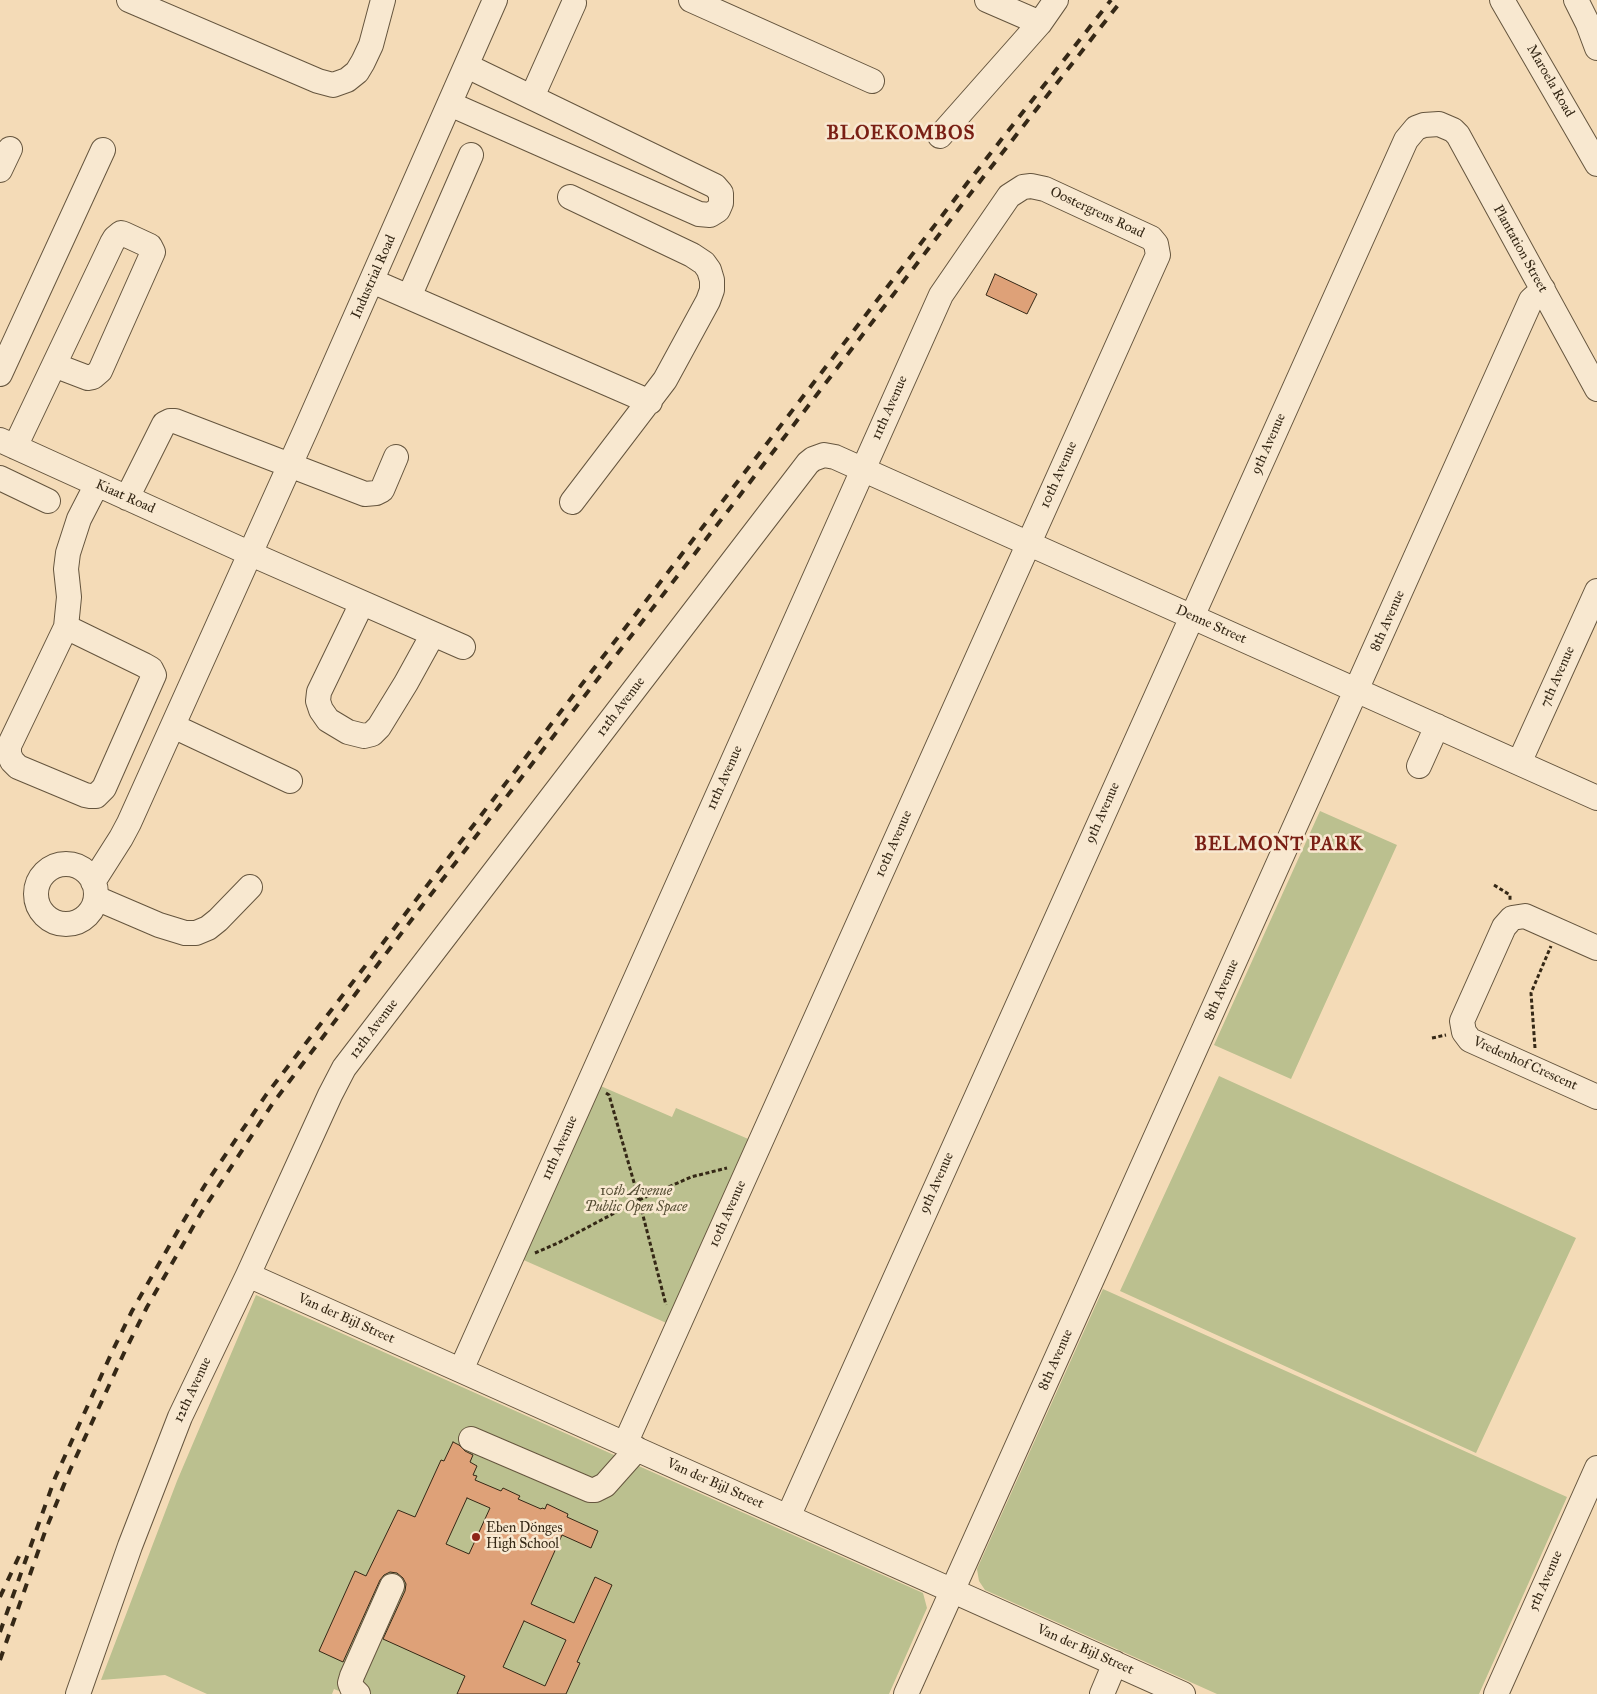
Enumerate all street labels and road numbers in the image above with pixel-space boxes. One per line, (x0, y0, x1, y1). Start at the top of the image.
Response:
street label: Maroela Road (1522, 42, 1578, 120)
street label: Oostergrens Road (1047, 184, 1147, 242)
street label: Plantation Street (1489, 202, 1551, 296)
street label: Industrial Road (348, 233, 400, 321)
street label: 11th Avenue (868, 373, 912, 443)
street label: 9th Avenue (1248, 411, 1290, 477)
street label: 10th Avenue (1037, 439, 1081, 511)
street label: Kiaat Road (93, 476, 157, 518)
street label: 8th Avenue (1367, 588, 1409, 654)
street label: Denne Street (1173, 602, 1249, 648)
street label: 7th Avenue (1537, 644, 1579, 710)
street label: 12th Avenue (593, 674, 649, 740)
street label: 11th Avenue (703, 743, 747, 813)
street label: 9th Avenue (1082, 780, 1124, 846)
street label: 10th Avenue (872, 808, 916, 880)
street label: 8th Avenue (1201, 957, 1243, 1023)
street label: 12th Avenue (346, 996, 402, 1062)
street label: Vredenhof Crescent (1470, 1033, 1580, 1095)
street label: 11th Avenue (538, 1113, 582, 1183)
street label: 9th Avenue (916, 1150, 958, 1216)
street label: 10th Avenue (706, 1178, 750, 1250)
street label: Van der Bijl Street (295, 1290, 397, 1348)
street label: 8th Avenue (1035, 1327, 1077, 1393)
street label: 12th Avenue (171, 1355, 215, 1425)
street label: Van der Bijl Street (664, 1455, 766, 1513)
street label: 5th Avenue (1525, 1548, 1567, 1614)
street label: Van der Bijl Street (1034, 1621, 1136, 1679)

